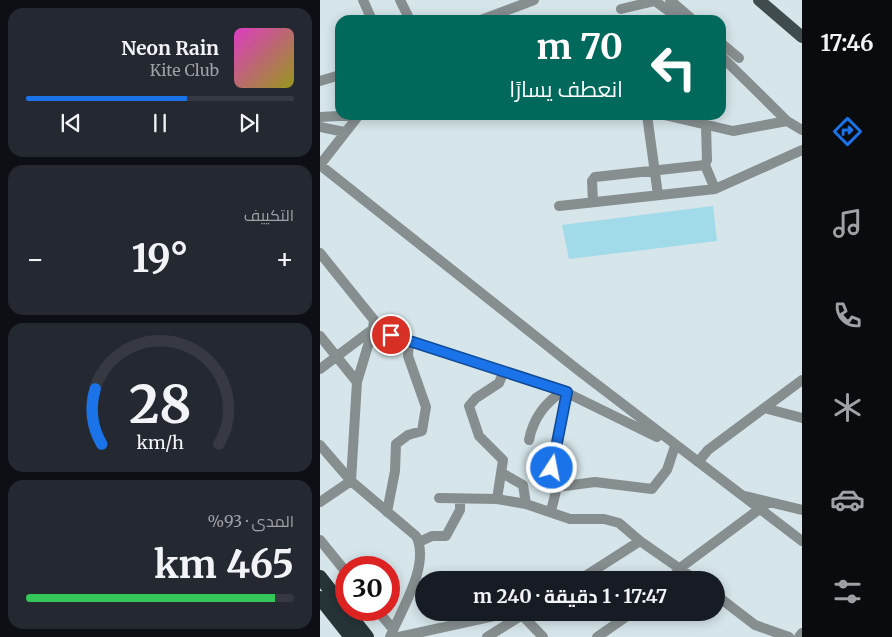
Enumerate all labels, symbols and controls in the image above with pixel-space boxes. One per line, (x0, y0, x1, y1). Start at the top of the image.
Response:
text: 70 m (536, 25, 623, 69)
text: 17:46 (820, 29, 874, 57)
icon: left (641, 35, 706, 100)
text: Neon Rain (121, 36, 219, 60)
text: Kite Club (150, 60, 219, 80)
text: انعطف يسارًا (509, 75, 623, 103)
icon: previous (57, 109, 85, 137)
icon: pause (146, 109, 174, 137)
icon: next (235, 109, 263, 137)
icon: directions (830, 114, 865, 149)
text: التكييف (244, 205, 294, 225)
icon: music (830, 206, 865, 241)
text: 19° (132, 235, 189, 282)
text: − (26, 241, 45, 277)
text: + (275, 241, 294, 277)
icon: phone (830, 298, 865, 333)
pin (370, 314, 412, 356)
icon: arrive (377, 321, 405, 349)
text: 28 (129, 372, 191, 437)
icon: climate (830, 390, 865, 425)
text: km/h (136, 431, 184, 454)
position arrow (525, 441, 577, 493)
icon: car (830, 482, 865, 517)
text: المدى · 93% (207, 511, 294, 531)
text: 465 km (154, 541, 294, 588)
speed limit sign: 30 (335, 556, 400, 621)
icon: filters (830, 574, 865, 609)
text: 17:47 · 1 دقيقة · 240 m (473, 584, 667, 608)

